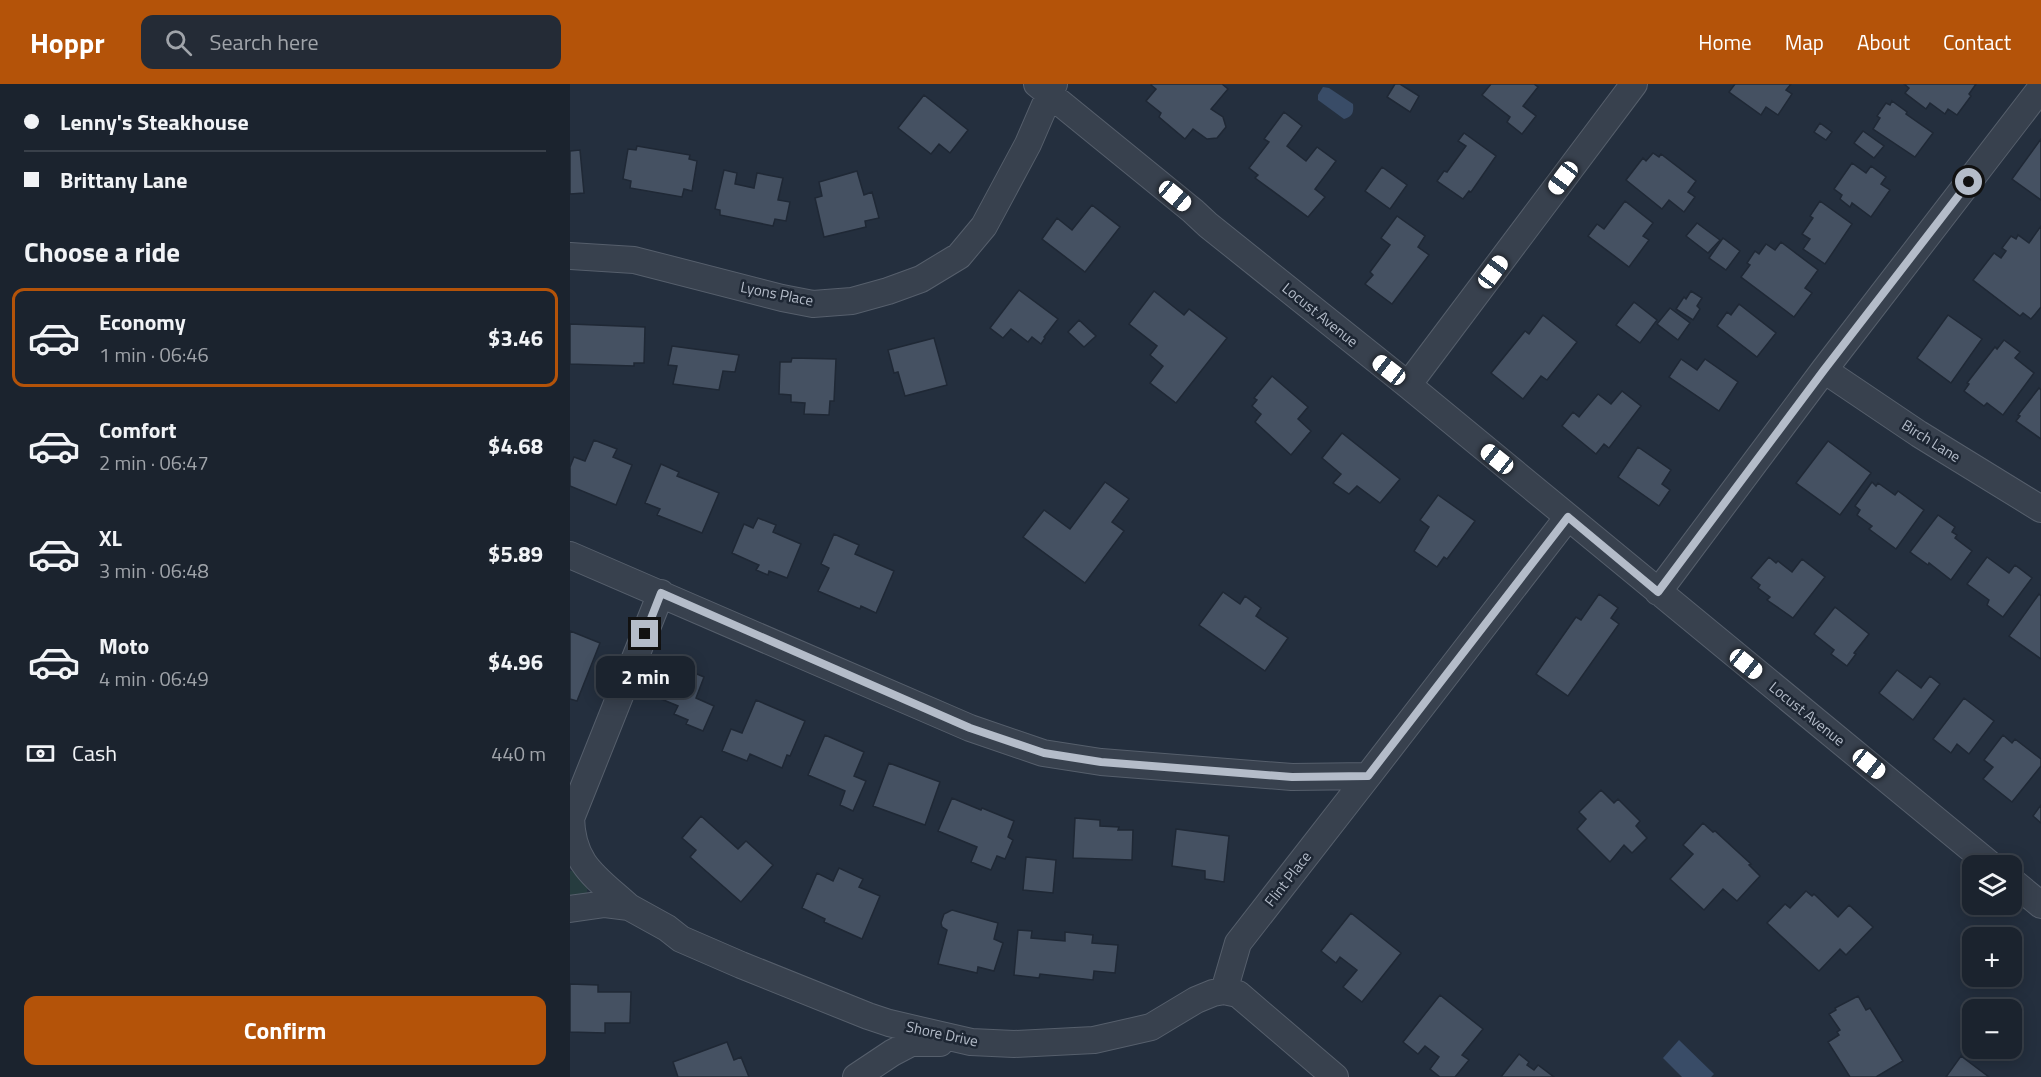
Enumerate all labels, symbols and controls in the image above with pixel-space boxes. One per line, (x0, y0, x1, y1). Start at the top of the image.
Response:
search box (141, 15, 561, 69)
text: Hoppr (30, 21, 105, 64)
text: Search here (210, 25, 319, 59)
icon: search (162, 26, 195, 59)
text: Home (1698, 26, 1752, 58)
text: Map (1785, 26, 1824, 58)
text: About (1857, 26, 1910, 58)
text: Contact (1943, 26, 2011, 58)
text: Lenny's Steakhouse (60, 105, 249, 139)
car (1545, 158, 1581, 198)
text: Brittany Lane (60, 163, 187, 197)
route start (1955, 168, 1982, 195)
car (1155, 178, 1195, 214)
text: Choose a ride (24, 231, 180, 272)
car (1475, 252, 1511, 292)
street label: Lyons Place (739, 275, 815, 312)
street label: Locust Avenue (1277, 277, 1363, 352)
text: Economy (99, 305, 186, 339)
icon: car (27, 311, 81, 365)
text: $3.46 (488, 321, 543, 355)
text: 1 min · 06:46 (99, 339, 209, 370)
car (1369, 352, 1409, 388)
text: Comfort (99, 413, 177, 447)
street label: Birch Lane (1897, 413, 1965, 468)
icon: car (27, 419, 81, 473)
text: $4.68 (488, 429, 543, 463)
car (1477, 441, 1517, 477)
text: 2 min · 06:47 (99, 447, 209, 478)
text: XL (99, 521, 122, 555)
icon: car (27, 527, 81, 581)
text: $5.89 (488, 537, 543, 571)
text: 3 min · 06:48 (99, 555, 209, 586)
route end (631, 620, 658, 647)
text: Moto (99, 629, 149, 663)
icon: car (27, 635, 81, 689)
text: $4.96 (488, 645, 543, 679)
car (1726, 646, 1766, 682)
callout: 2 min (596, 655, 694, 697)
text: 2 min (621, 661, 670, 692)
text: 4 min · 06:49 (99, 663, 209, 694)
street label: Locust Avenue (1764, 676, 1850, 751)
text: Cash (72, 736, 117, 770)
icon: cash (24, 737, 57, 770)
text: 440 m (491, 738, 546, 769)
car (1849, 746, 1889, 782)
street label: Flint Place (1258, 846, 1317, 911)
map controls (1962, 855, 2022, 1059)
button: layers (1962, 855, 2022, 915)
button: + (1962, 927, 2022, 987)
button: Confirm (24, 996, 546, 1065)
button: − (1962, 999, 2022, 1059)
street label: Shore Drive (904, 1015, 980, 1052)

